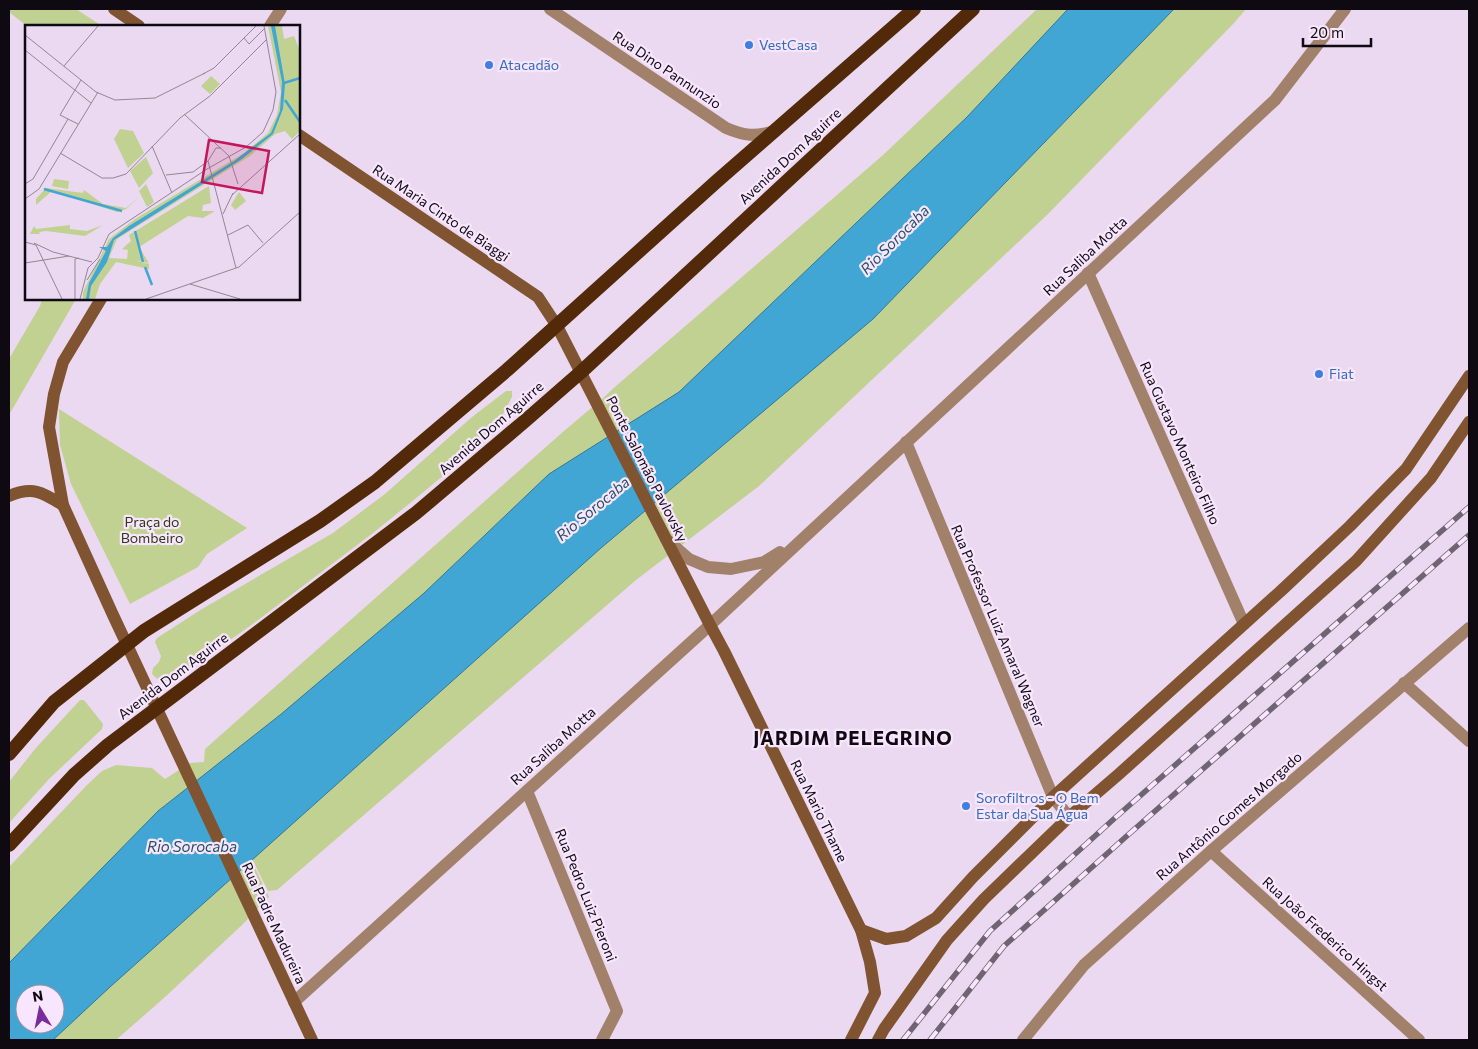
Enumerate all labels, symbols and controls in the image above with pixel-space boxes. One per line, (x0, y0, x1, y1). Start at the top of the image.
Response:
scale bar (1303, 15, 1370, 47)
text: 20 m (1310, 23, 1344, 41)
inset map (25, 25, 300, 300)
street label: Rua Dino Pannunzio (610, 27, 725, 112)
place label: VestCasa (759, 36, 818, 53)
marker: VestCasa (743, 39, 755, 51)
place label: Atacadão (499, 56, 559, 73)
marker: Atacadão (483, 59, 495, 71)
street label: Avenida Dom Aguirre (735, 104, 844, 207)
street label: Rua Maria Cinto de Biaggi (370, 160, 513, 265)
water label: Rio Sorocaba (856, 201, 933, 278)
street label: Rua Saliba Motta (1039, 212, 1130, 299)
street label: Rua Gustavo Monteiro Filho (1137, 359, 1224, 527)
place label: Fiat (1329, 365, 1354, 382)
marker: Fiat (1313, 368, 1325, 380)
street label: Avenida Dom Aguirre (435, 377, 547, 478)
street label: Ponte Salomão Pavlovsky (603, 393, 692, 545)
water label: Rio Sorocaba (552, 472, 633, 544)
park label: Praça do Bombeiro (121, 513, 183, 546)
street label: Rua Professor Luiz Amaral Wagner (948, 522, 1049, 730)
street label: Avenida Dom Aguirre (114, 629, 231, 723)
street label: Rua Saliba Motta (507, 703, 599, 788)
district label: JARDIM PELEGRINO (753, 726, 953, 749)
street label: Rua Antônio Gomes Morgado (1152, 748, 1305, 883)
street label: Rua Mario Thame (787, 757, 852, 865)
place label: Sorofiltros - O Bem Estar da Sua Água (976, 789, 1099, 822)
marker: Sorofiltros - O Bem Estar da Sua Água (960, 800, 972, 812)
street label: Rua Pedro Luiz Pieroni (552, 826, 621, 964)
water label: Rio Sorocaba (147, 837, 237, 855)
street label: Rua Padre Madureira (239, 859, 310, 986)
street label: Rua João Frederico Hingst (1259, 873, 1392, 995)
north arrow (15, 984, 65, 1034)
text: N (31, 986, 44, 1005)

